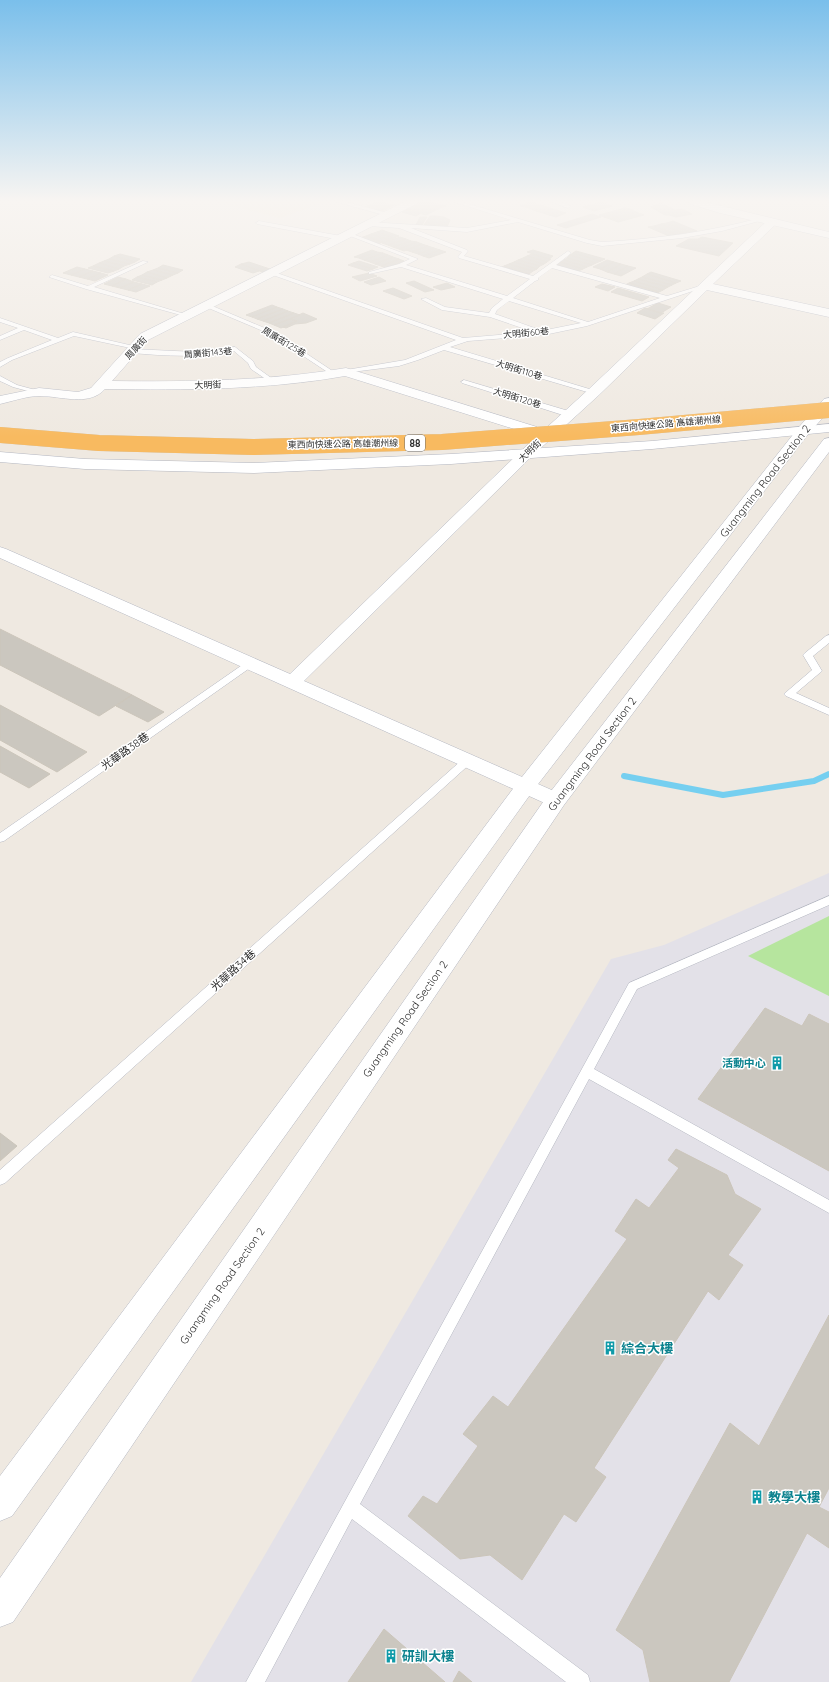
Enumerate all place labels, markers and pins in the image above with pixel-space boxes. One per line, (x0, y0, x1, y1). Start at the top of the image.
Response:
building icon: 活動中心 (769, 1055, 785, 1071)
place label: 活動中心 (722, 1056, 766, 1070)
building icon: 綜合大樓 (602, 1340, 618, 1356)
place label: 綜合大樓 (621, 1340, 673, 1356)
building icon: 教學大樓 (749, 1489, 765, 1505)
place label: 教學大樓 (768, 1489, 820, 1505)
building icon: 研訓大樓 (383, 1648, 399, 1664)
place label: 研訓大樓 (402, 1648, 454, 1664)

